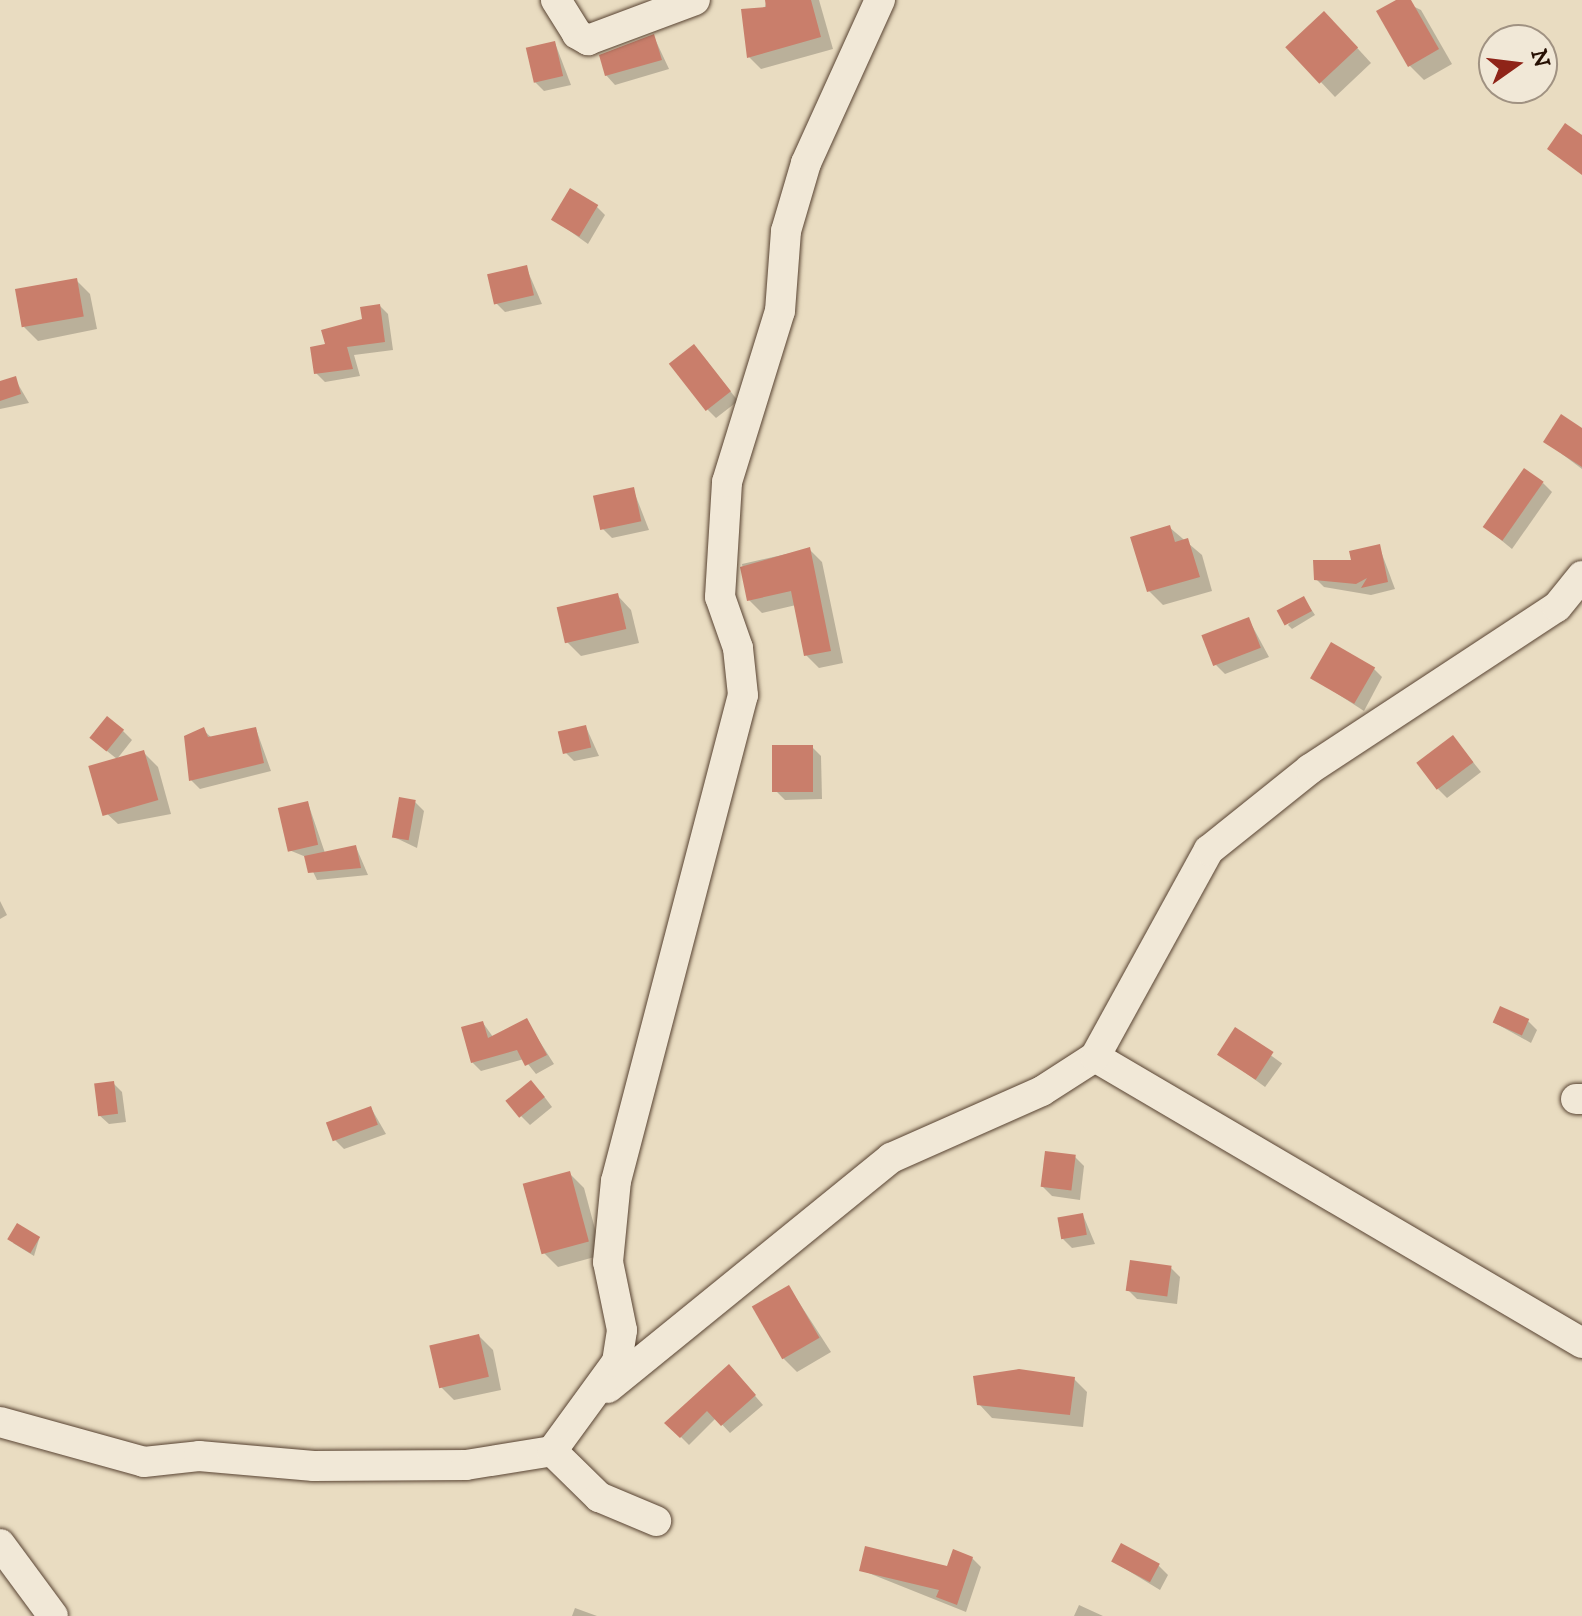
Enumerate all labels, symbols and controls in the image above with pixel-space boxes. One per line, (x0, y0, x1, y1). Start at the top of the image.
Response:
north arrow (1478, 24, 1558, 104)
text: N (1525, 47, 1555, 71)

